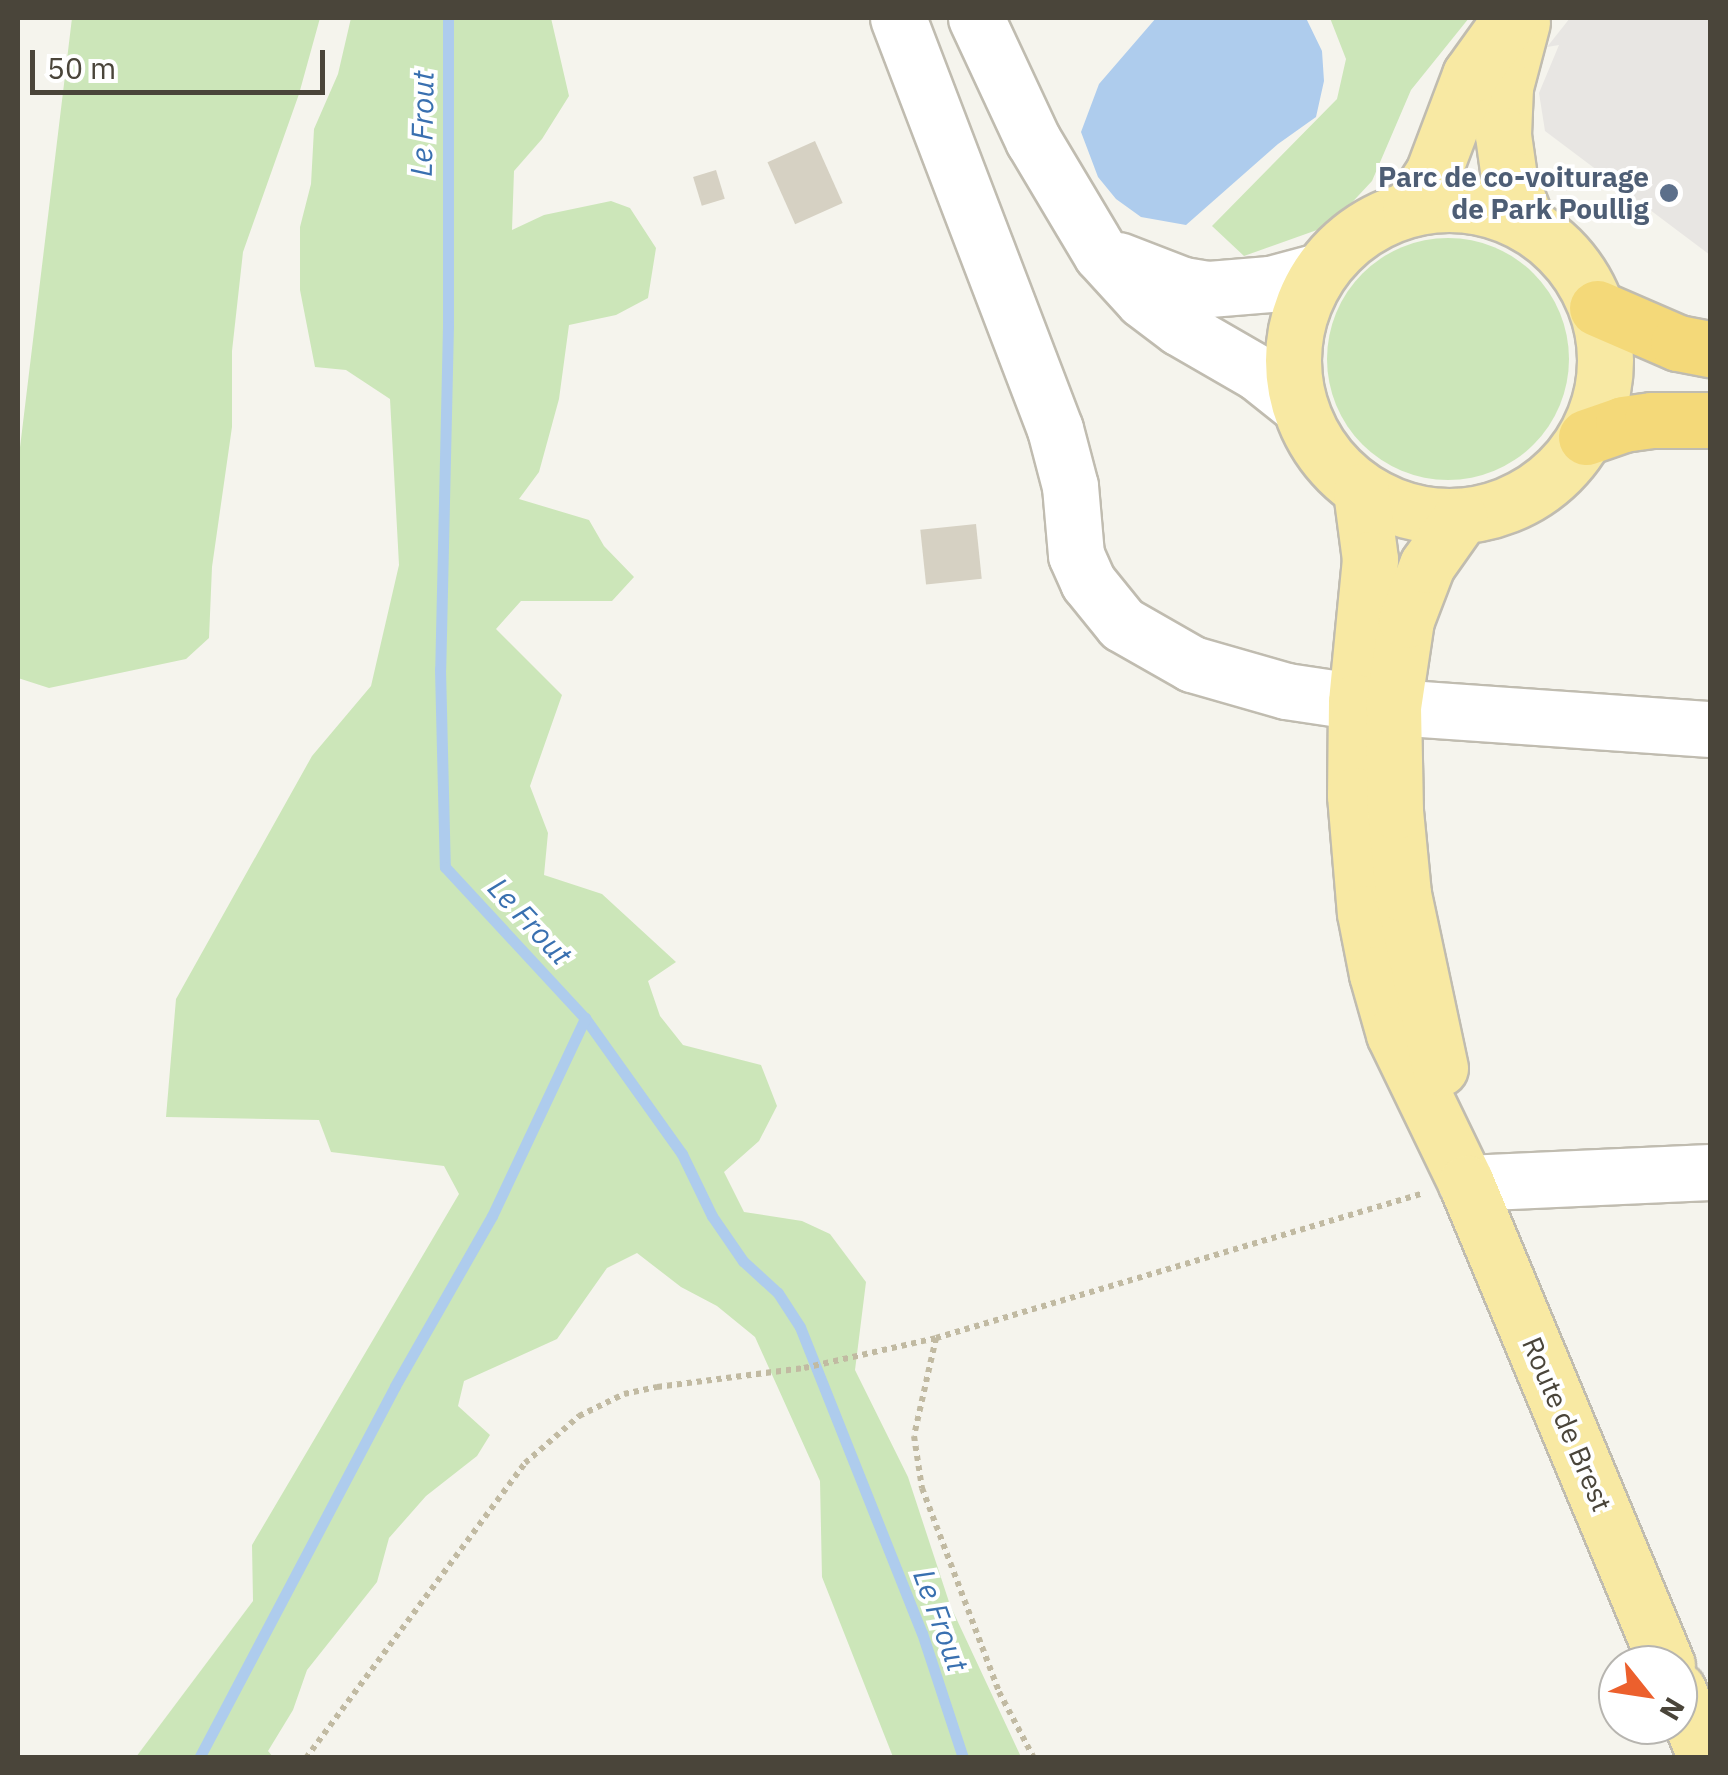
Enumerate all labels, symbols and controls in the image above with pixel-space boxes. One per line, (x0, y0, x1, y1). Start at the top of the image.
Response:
scale bar (35, 30, 330, 92)
text: 50 m (47, 48, 116, 87)
water label: Le Frout (403, 71, 441, 177)
place label: Parc de co-voiturage de Park Poullig (1378, 160, 1649, 226)
marker: Parc de co-voiturage de Park Poullig (1658, 182, 1680, 204)
water label: Le Frout (481, 870, 579, 972)
street label: Route de Brest (1515, 1332, 1619, 1516)
water label: Le Frout (906, 1564, 976, 1676)
north arrow (1598, 1645, 1698, 1745)
text: N (1652, 1691, 1694, 1727)

